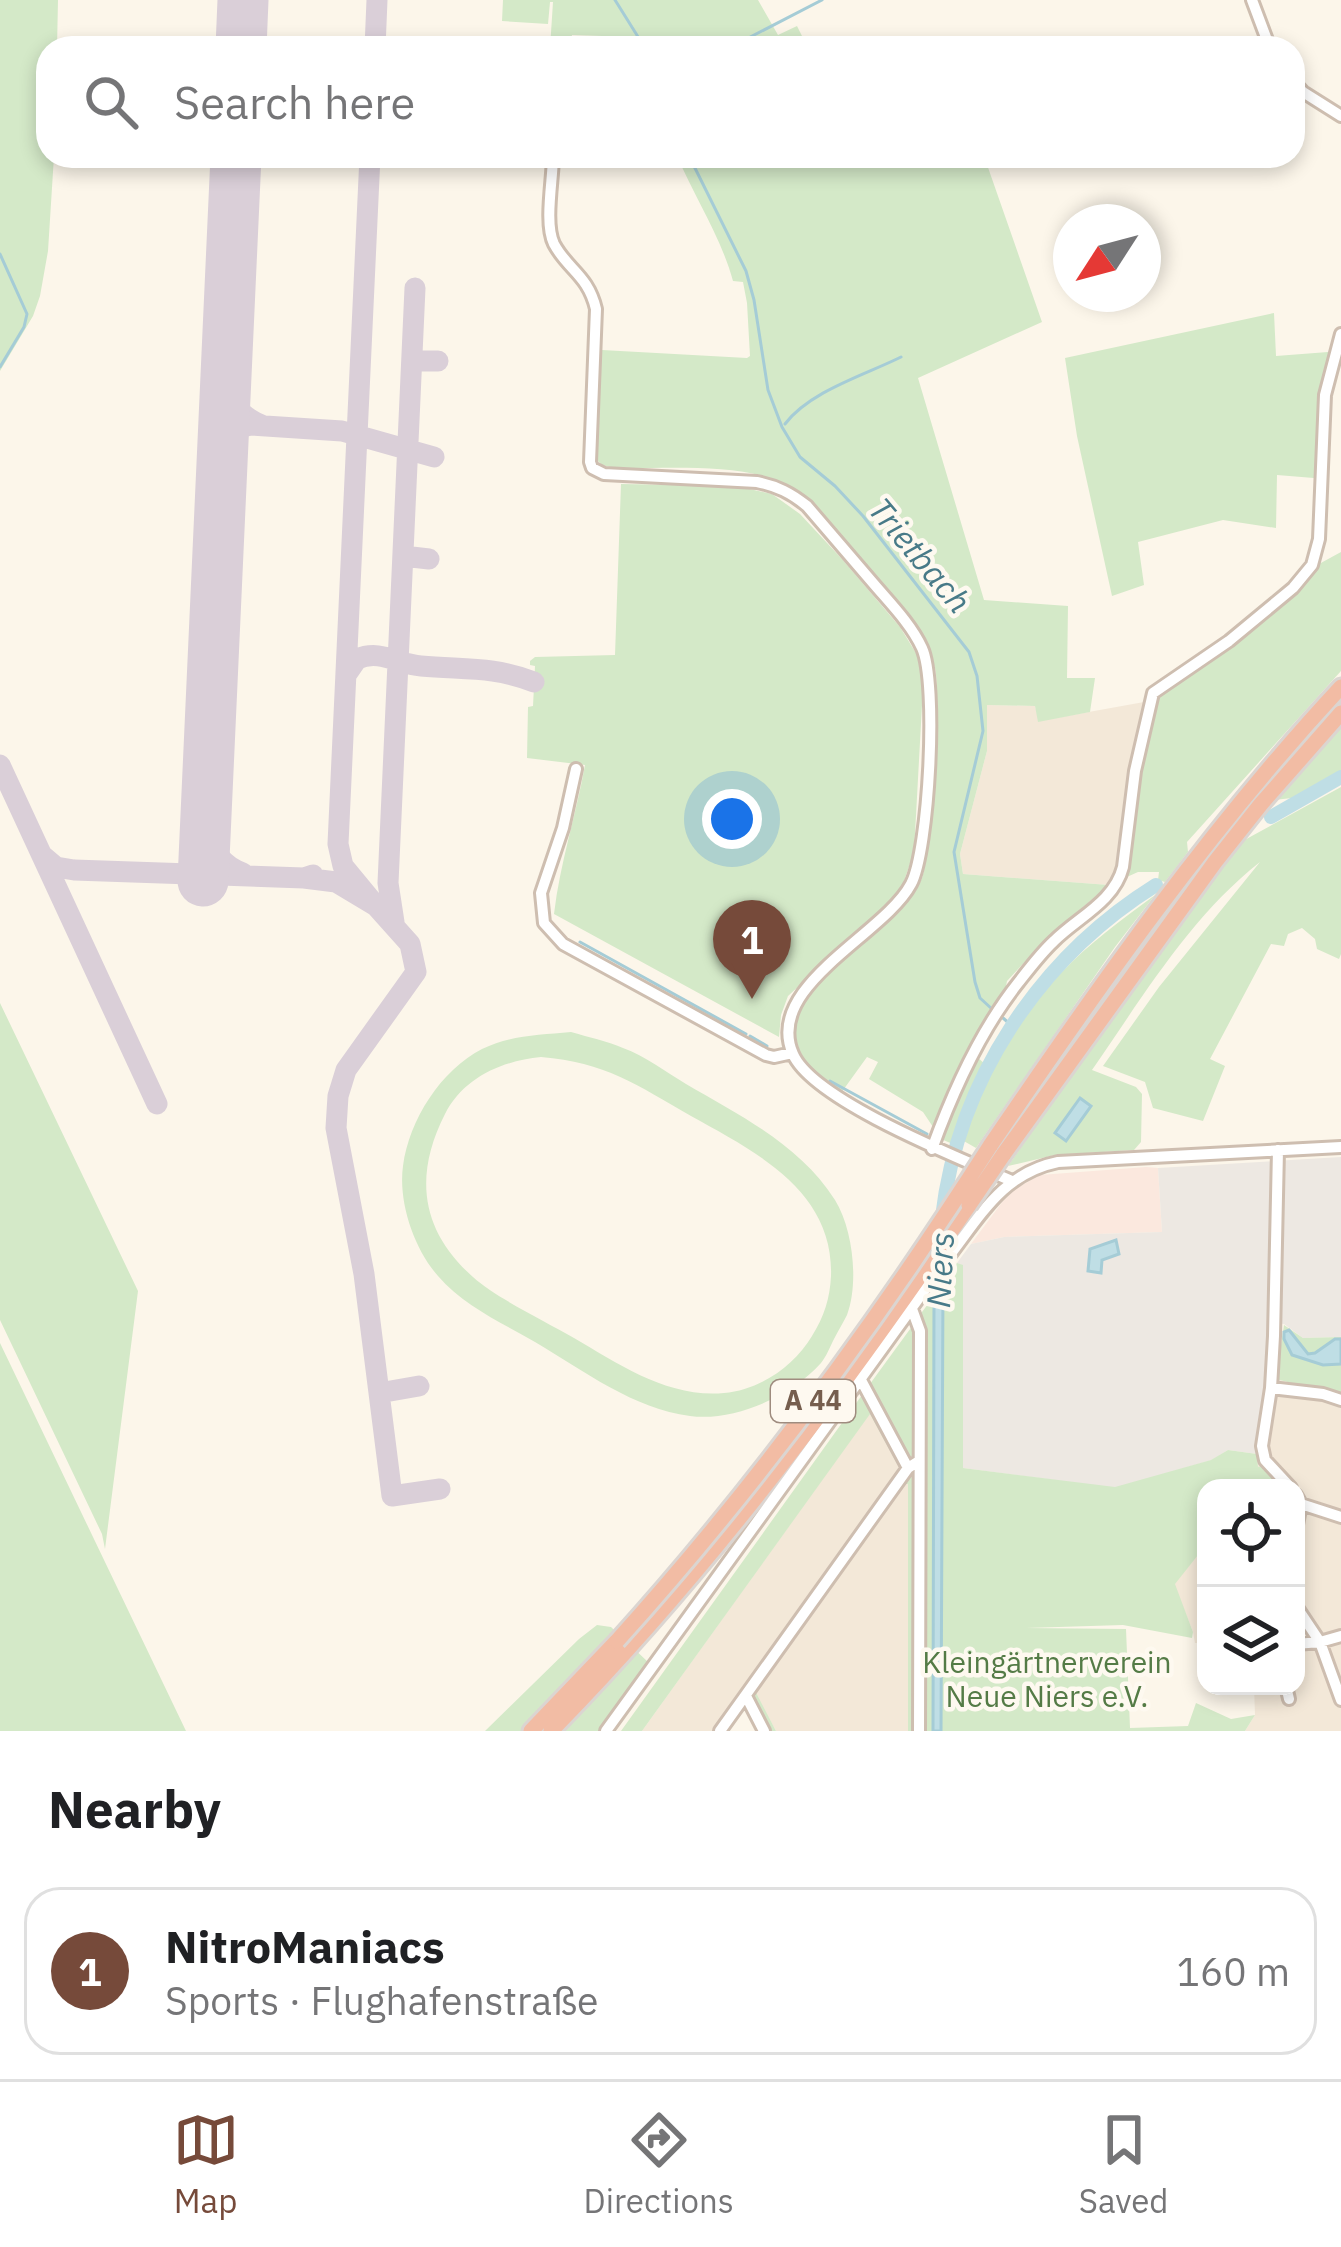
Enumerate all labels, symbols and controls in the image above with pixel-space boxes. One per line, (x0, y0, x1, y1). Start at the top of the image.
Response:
search box (36, 36, 1305, 168)
icon: search (78, 69, 144, 135)
text: Search here (174, 73, 415, 131)
north arrow (1053, 204, 1161, 312)
water label: Trietbach (860, 488, 981, 621)
your location (702, 789, 762, 849)
pin: 1 (713, 900, 791, 999)
water label: Niers (916, 1231, 963, 1309)
road number: A 44 (771, 1380, 855, 1422)
map controls (1197, 1479, 1305, 1695)
button: locate (1197, 1479, 1305, 1587)
button: layers (1197, 1587, 1305, 1695)
park label: Kleingärtnerverein Neue Niers e.V. (922, 1642, 1172, 1715)
text: Nearby (48, 1776, 221, 1842)
text: NitroManiacs (165, 1917, 445, 1975)
text: 1 (78, 1946, 102, 1997)
text: 160 m (1177, 1946, 1290, 1997)
text: Sports · Flughafenstraße (165, 1975, 598, 2026)
tab: Map (173, 2107, 239, 2222)
tab: Directions (584, 2107, 734, 2222)
tab: Saved (1079, 2107, 1168, 2222)

